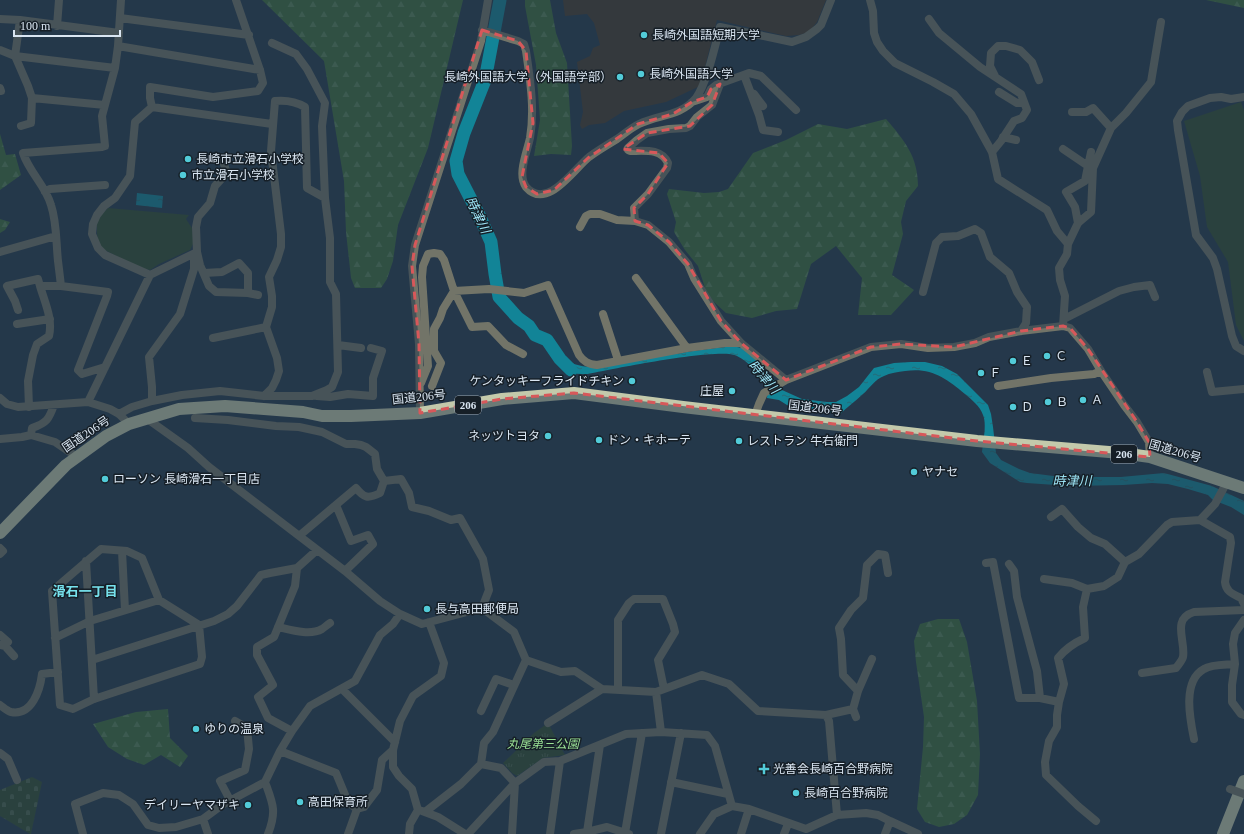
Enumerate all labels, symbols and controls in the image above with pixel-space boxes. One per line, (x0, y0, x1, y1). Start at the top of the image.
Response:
scale bar (14, 12, 120, 38)
text: 100 m (20, 19, 51, 33)
place label: 長崎外国語短期大学 (652, 28, 760, 42)
marker: 長崎外国語短期大学 (639, 30, 649, 40)
place label: 長崎外国語大学 (649, 67, 733, 81)
marker: 長崎外国語大学 (636, 69, 646, 79)
place label: 長崎外国語大学（外国語学部） (444, 70, 612, 84)
marker: 長崎外国語大学（外国語学部） (615, 72, 625, 82)
place label: 長崎市立滑石小学校 (196, 152, 304, 166)
marker: 長崎市立滑石小学校 (183, 154, 193, 164)
place label: 市立滑石小学校 (191, 168, 275, 182)
marker: 市立滑石小学校 (178, 170, 188, 180)
water label: 時津川 (463, 194, 494, 238)
place label: Ｃ (1055, 349, 1067, 363)
marker: Ｃ (1042, 351, 1052, 361)
place label: Ｅ (1021, 354, 1033, 368)
marker: Ｅ (1008, 356, 1018, 366)
water label: 時津川 (746, 357, 784, 398)
place label: Ｆ (989, 366, 1001, 380)
marker: Ｆ (976, 368, 986, 378)
place label: ケンタッキーフライドチキン (469, 374, 624, 388)
marker: ケンタッキーフライドチキン (627, 376, 637, 386)
place label: 庄屋 (700, 384, 724, 398)
marker: 庄屋 (727, 386, 737, 396)
street label: 国道206号 (391, 387, 447, 407)
place label: Ａ (1091, 393, 1103, 407)
place label: Ｂ (1056, 395, 1068, 409)
marker: Ａ (1078, 395, 1088, 405)
road number: 206 (455, 396, 481, 414)
marker: Ｂ (1043, 397, 1053, 407)
street label: 国道206号 (787, 398, 843, 418)
place label: Ｄ (1021, 400, 1033, 414)
marker: Ｄ (1008, 402, 1018, 412)
street label: 国道206号 (60, 413, 112, 455)
place label: ネッツトヨタ (468, 429, 540, 443)
marker: ネッツトヨタ (543, 431, 553, 441)
place label: ドン・キホーテ (607, 433, 691, 447)
place label: レストラン 牛右衛門 (747, 434, 858, 448)
marker: ドン・キホーテ (594, 435, 604, 445)
marker: レストラン 牛右衛門 (734, 436, 744, 446)
street label: 国道206号 (1147, 437, 1203, 465)
road number: 206 (1111, 445, 1137, 463)
place label: ヤナセ (922, 465, 958, 479)
marker: ヤナセ (909, 467, 919, 477)
place label: ローソン 長崎滑石一丁目店 (113, 472, 260, 486)
water label: 時津川 (1052, 473, 1094, 489)
marker: ローソン 長崎滑石一丁目店 (100, 474, 110, 484)
district label: 滑石一丁目 (52, 584, 118, 599)
place label: 長与高田郵便局 (435, 602, 519, 616)
marker: 長与高田郵便局 (422, 604, 432, 614)
place label: ゆりの温泉 (204, 722, 264, 736)
marker: ゆりの温泉 (191, 724, 201, 734)
park label: 丸尾第三公園 (507, 737, 581, 751)
place label: 光善会長崎百合野病院 (773, 762, 893, 776)
marker: 光善会長崎百合野病院 (758, 763, 770, 775)
place label: 長崎百合野病院 (804, 786, 888, 800)
marker: 長崎百合野病院 (791, 788, 801, 798)
place label: 高田保育所 (308, 795, 368, 809)
marker: 高田保育所 (295, 797, 305, 807)
place label: デイリーヤマザキ (144, 798, 240, 812)
marker: デイリーヤマザキ (243, 800, 253, 810)

